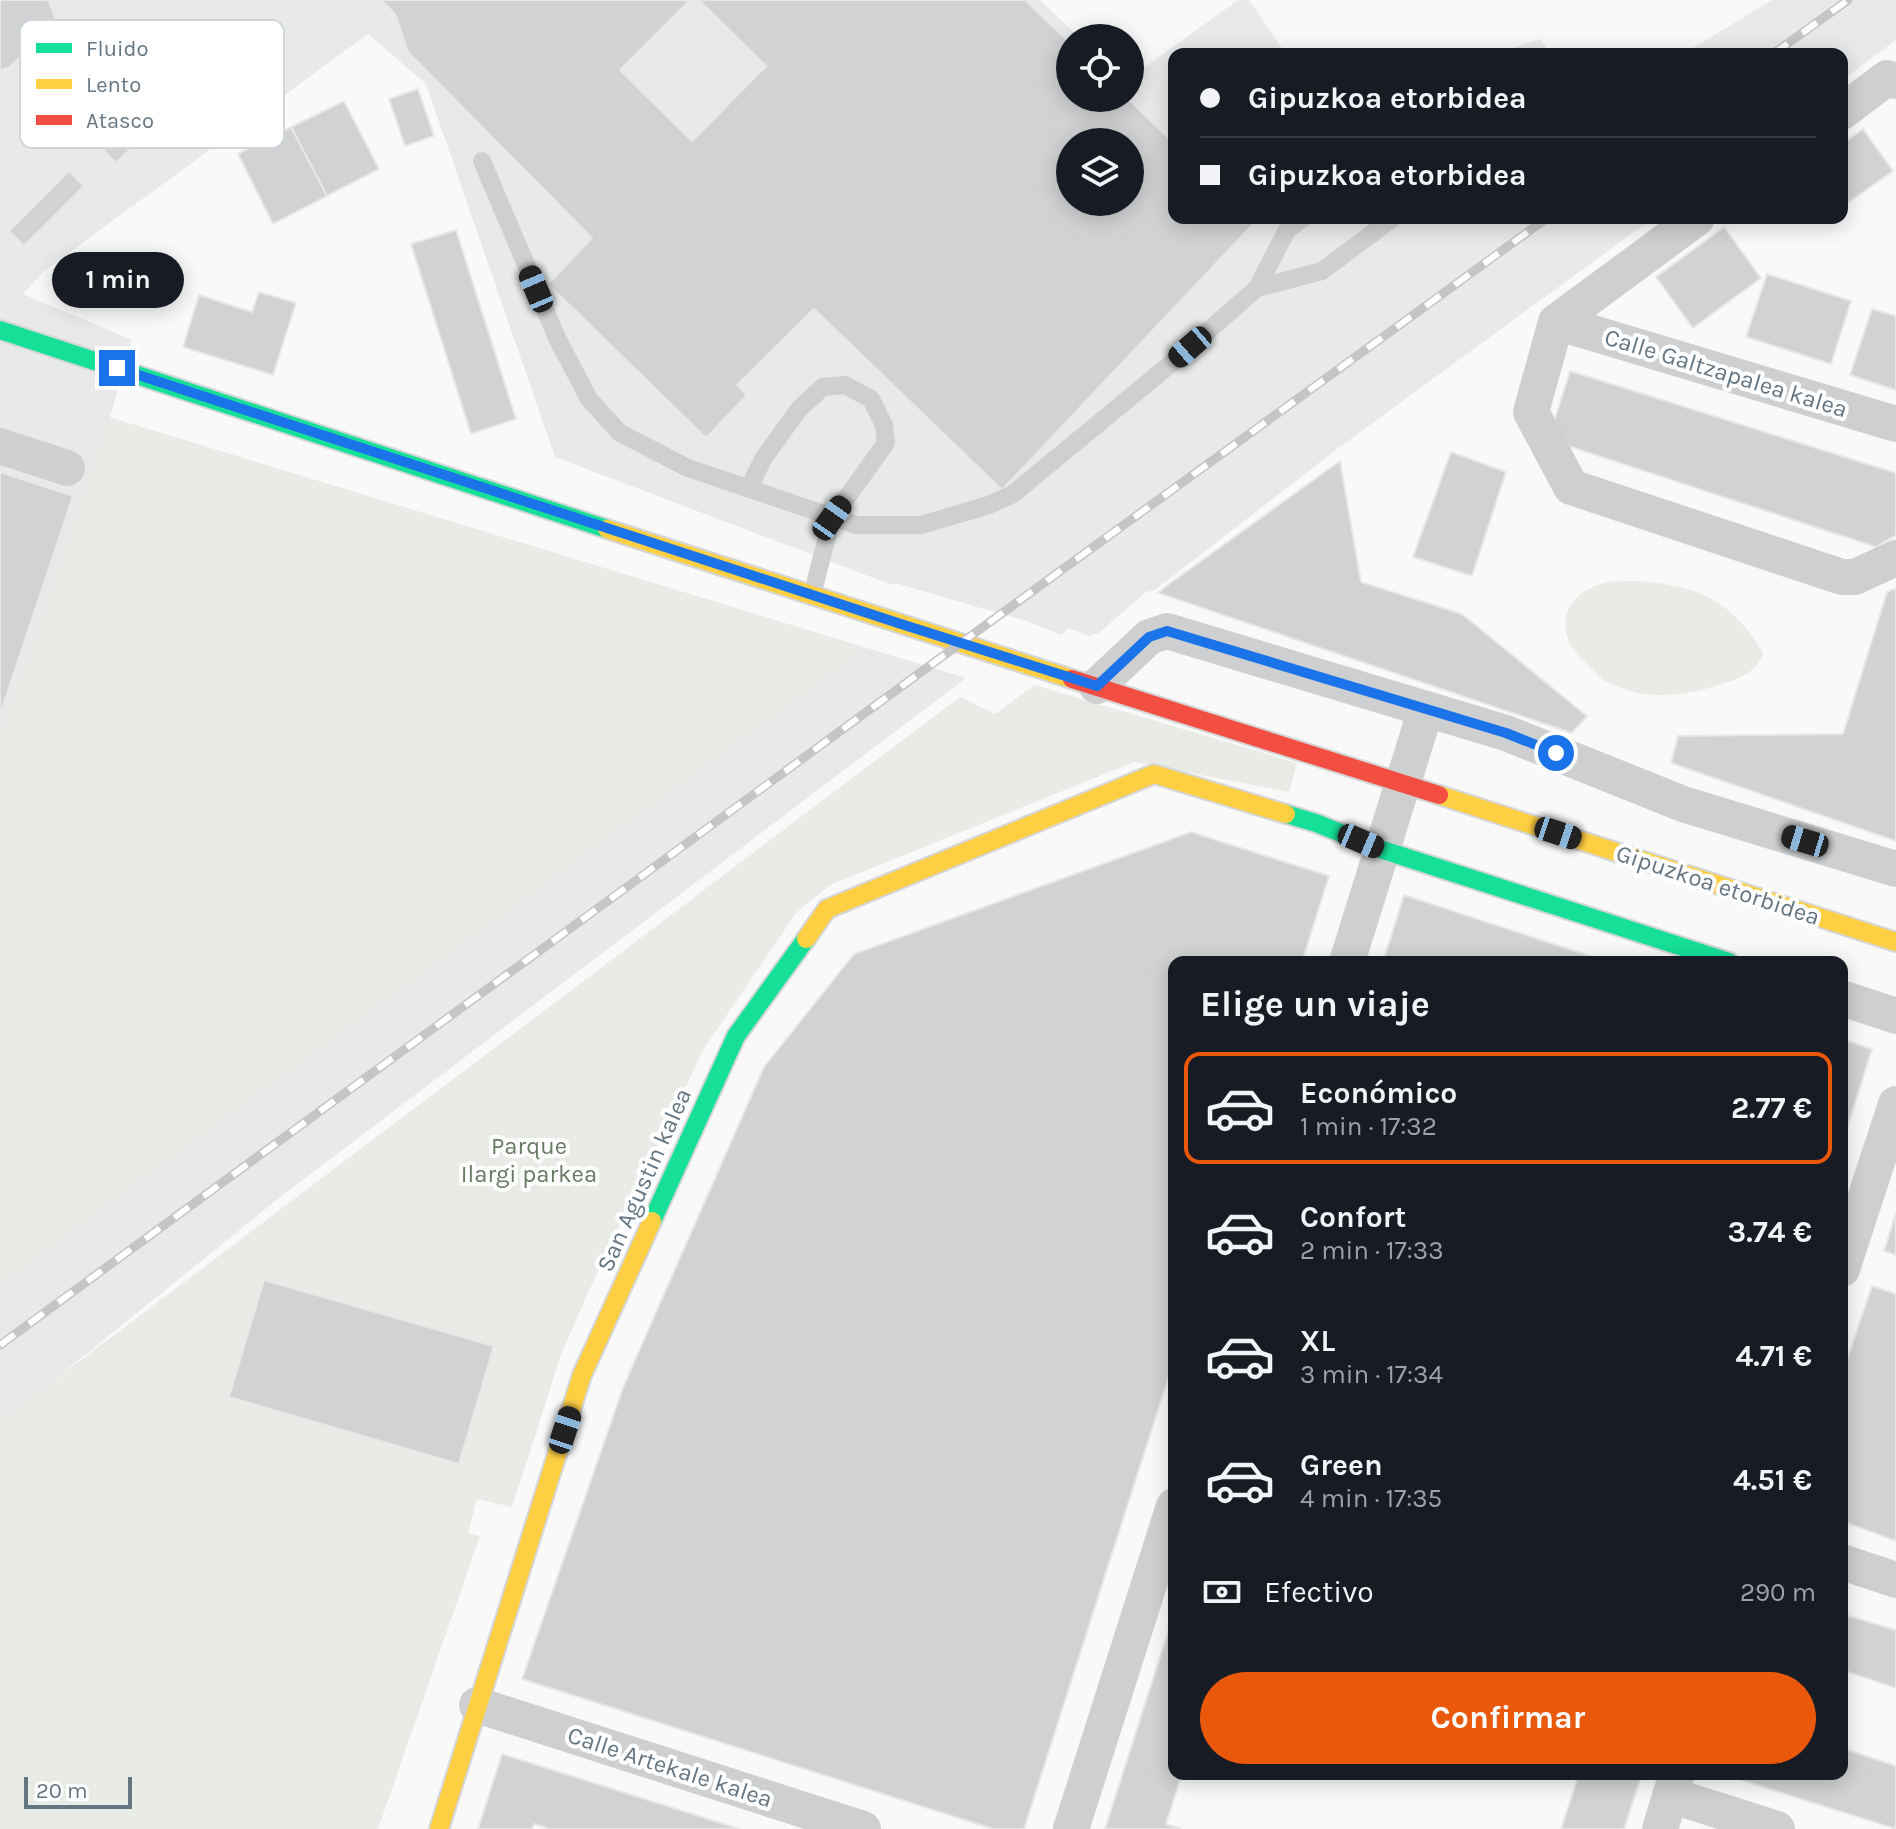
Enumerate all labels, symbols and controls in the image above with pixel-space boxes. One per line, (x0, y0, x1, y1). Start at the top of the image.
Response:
legend (20, 20, 284, 148)
map controls (1056, 24, 1144, 216)
button: locate (1056, 24, 1144, 112)
text: Fluido (86, 36, 149, 62)
text: Lento (86, 72, 141, 98)
text: Gipuzkoa etorbidea (1248, 80, 1527, 116)
text: Atasco (86, 108, 154, 134)
button: layers (1056, 128, 1144, 216)
text: Gipuzkoa etorbidea (1248, 157, 1527, 193)
callout: 1 min (51, 252, 183, 308)
car (516, 262, 556, 316)
text: 1 min (85, 264, 151, 295)
car (1164, 322, 1216, 372)
street label: Calle Galtzapalea kalea (1601, 323, 1851, 423)
route end (99, 350, 135, 386)
car (808, 491, 856, 545)
route start (1538, 735, 1574, 771)
car (1531, 814, 1585, 852)
car (1334, 821, 1388, 861)
car (1779, 823, 1831, 859)
street label: Gipuzkoa etorbidea (1613, 839, 1823, 931)
text: Elige un viaje (1200, 983, 1430, 1025)
icon: car (1204, 1072, 1276, 1144)
text: Económico (1300, 1075, 1457, 1111)
street label: San Agustin kalea (591, 1084, 697, 1276)
text: 2.77 € (1731, 1090, 1812, 1126)
text: 1 min · 17:32 (1300, 1111, 1437, 1142)
park label: Parque Ilargi parkea (461, 1132, 597, 1188)
icon: car (1204, 1196, 1276, 1268)
text: Confort (1300, 1199, 1406, 1235)
text: 3.74 € (1728, 1214, 1812, 1250)
text: 2 min · 17:33 (1300, 1235, 1444, 1266)
icon: car (1204, 1320, 1276, 1392)
text: XL (1300, 1323, 1335, 1359)
text: 4.71 € (1735, 1338, 1812, 1374)
text: 3 min · 17:34 (1300, 1359, 1443, 1390)
car (546, 1403, 584, 1457)
icon: car (1204, 1444, 1276, 1516)
text: Green (1300, 1447, 1383, 1483)
text: 4.51 € (1733, 1462, 1812, 1498)
text: 4 min · 17:35 (1300, 1483, 1442, 1514)
icon: cash (1200, 1570, 1244, 1614)
text: Efectivo (1264, 1574, 1374, 1610)
text: 290 m (1740, 1577, 1816, 1608)
button: Confirmar (1200, 1672, 1816, 1764)
street label: Calle Artekale kalea (564, 1721, 776, 1813)
scale bar (24, 1773, 132, 1809)
text: 20 m (36, 1778, 88, 1804)

